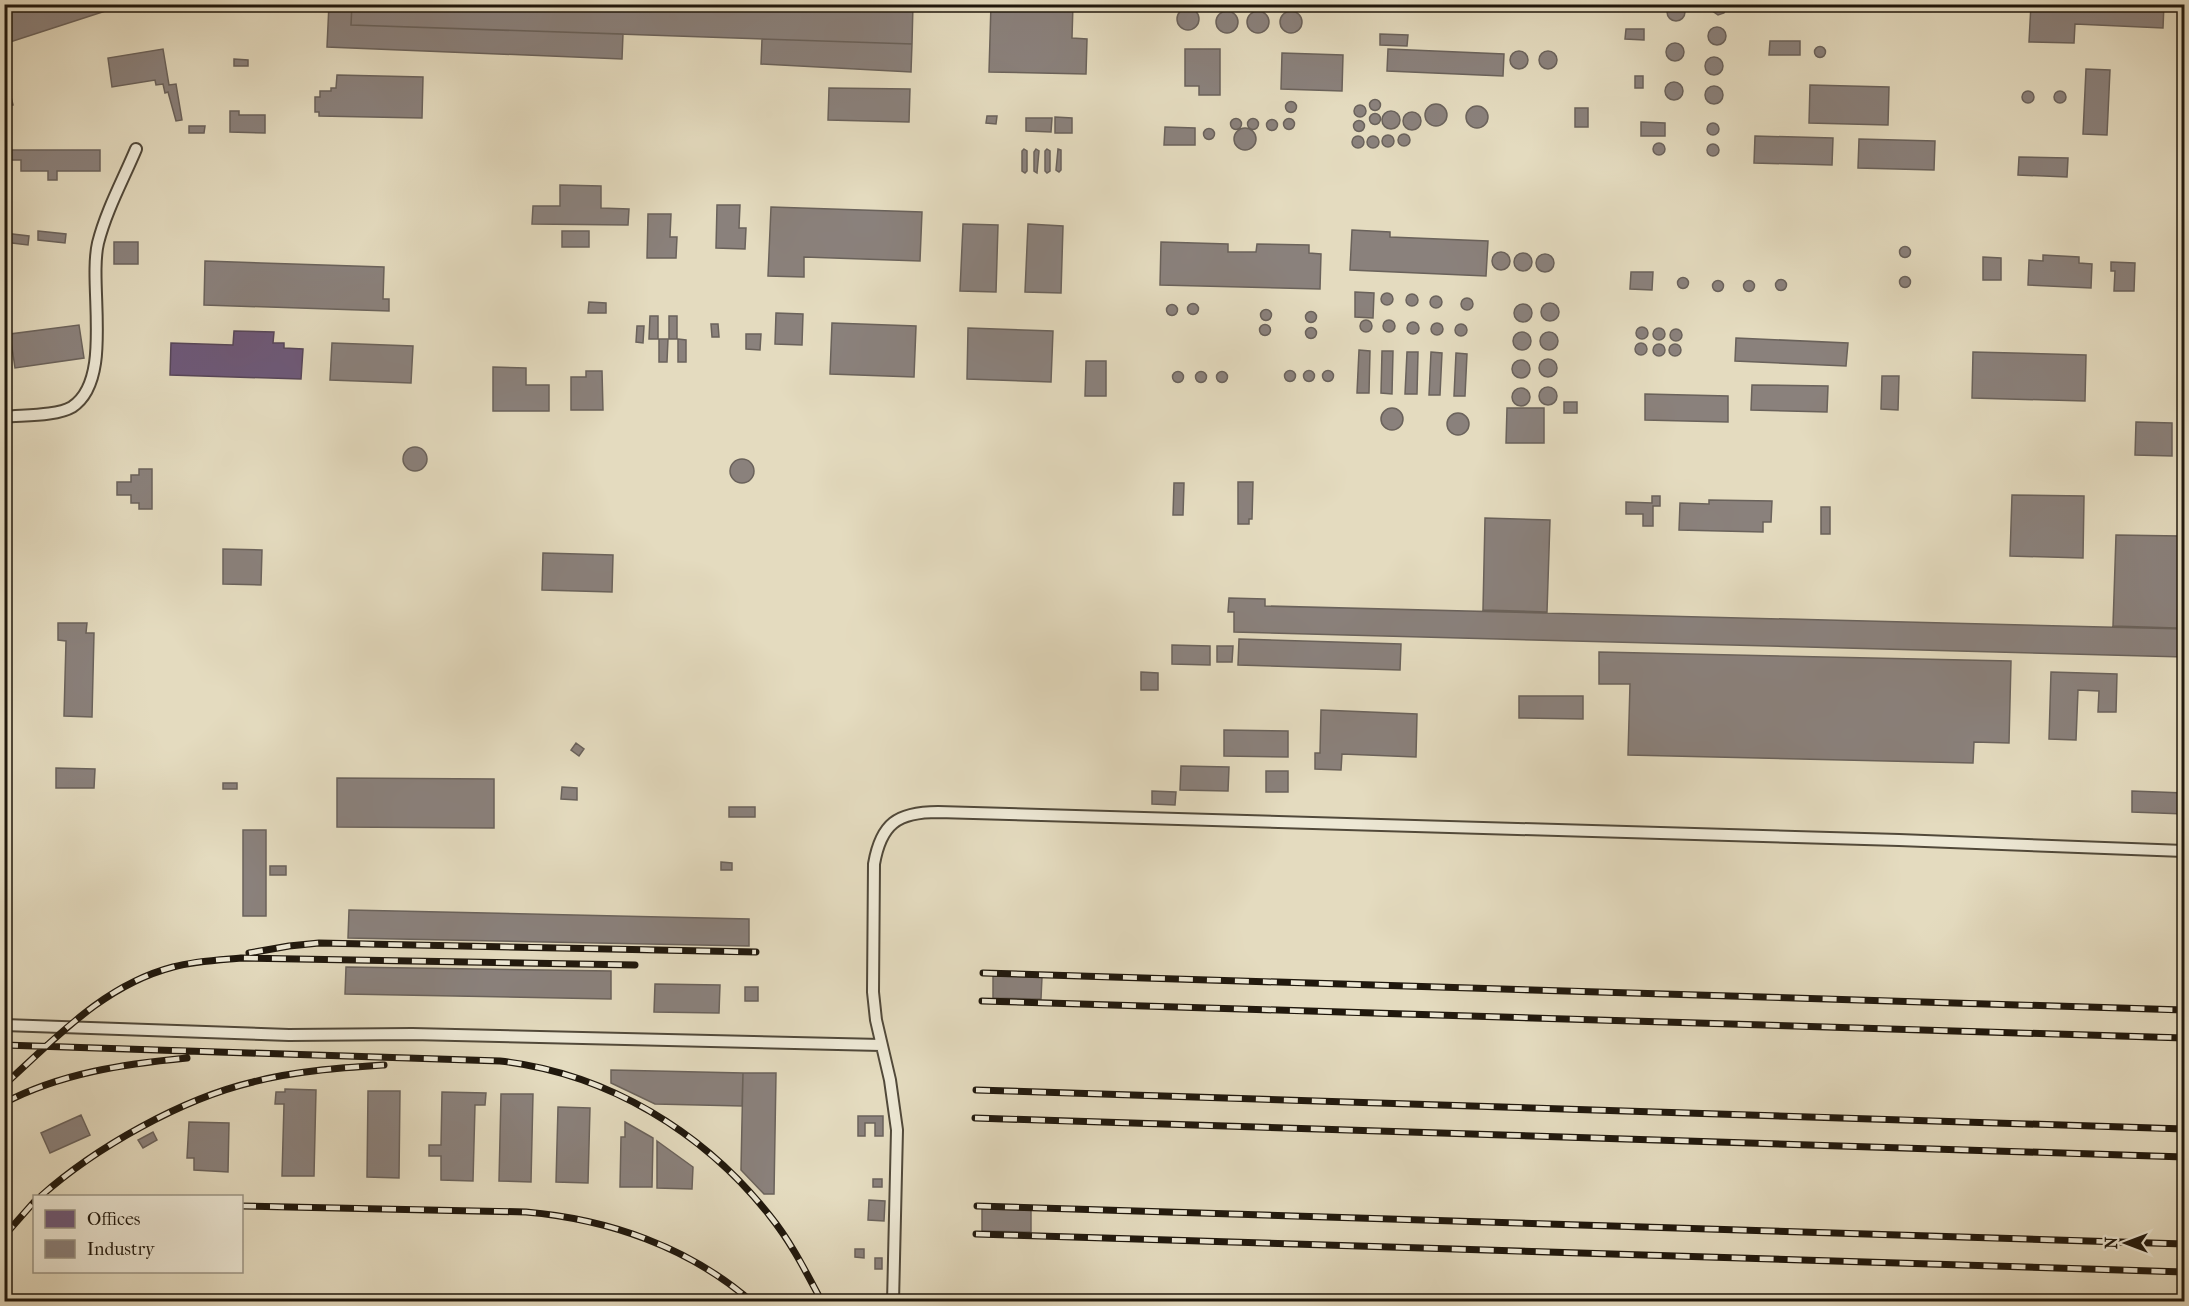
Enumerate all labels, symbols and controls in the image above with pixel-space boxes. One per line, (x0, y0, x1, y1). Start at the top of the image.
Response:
legend (33, 1195, 243, 1273)
text: Offices (87, 1209, 141, 1230)
north arrow (2096, 1213, 2156, 1273)
text: N (2102, 1236, 2121, 1249)
text: Industry (87, 1239, 156, 1260)

